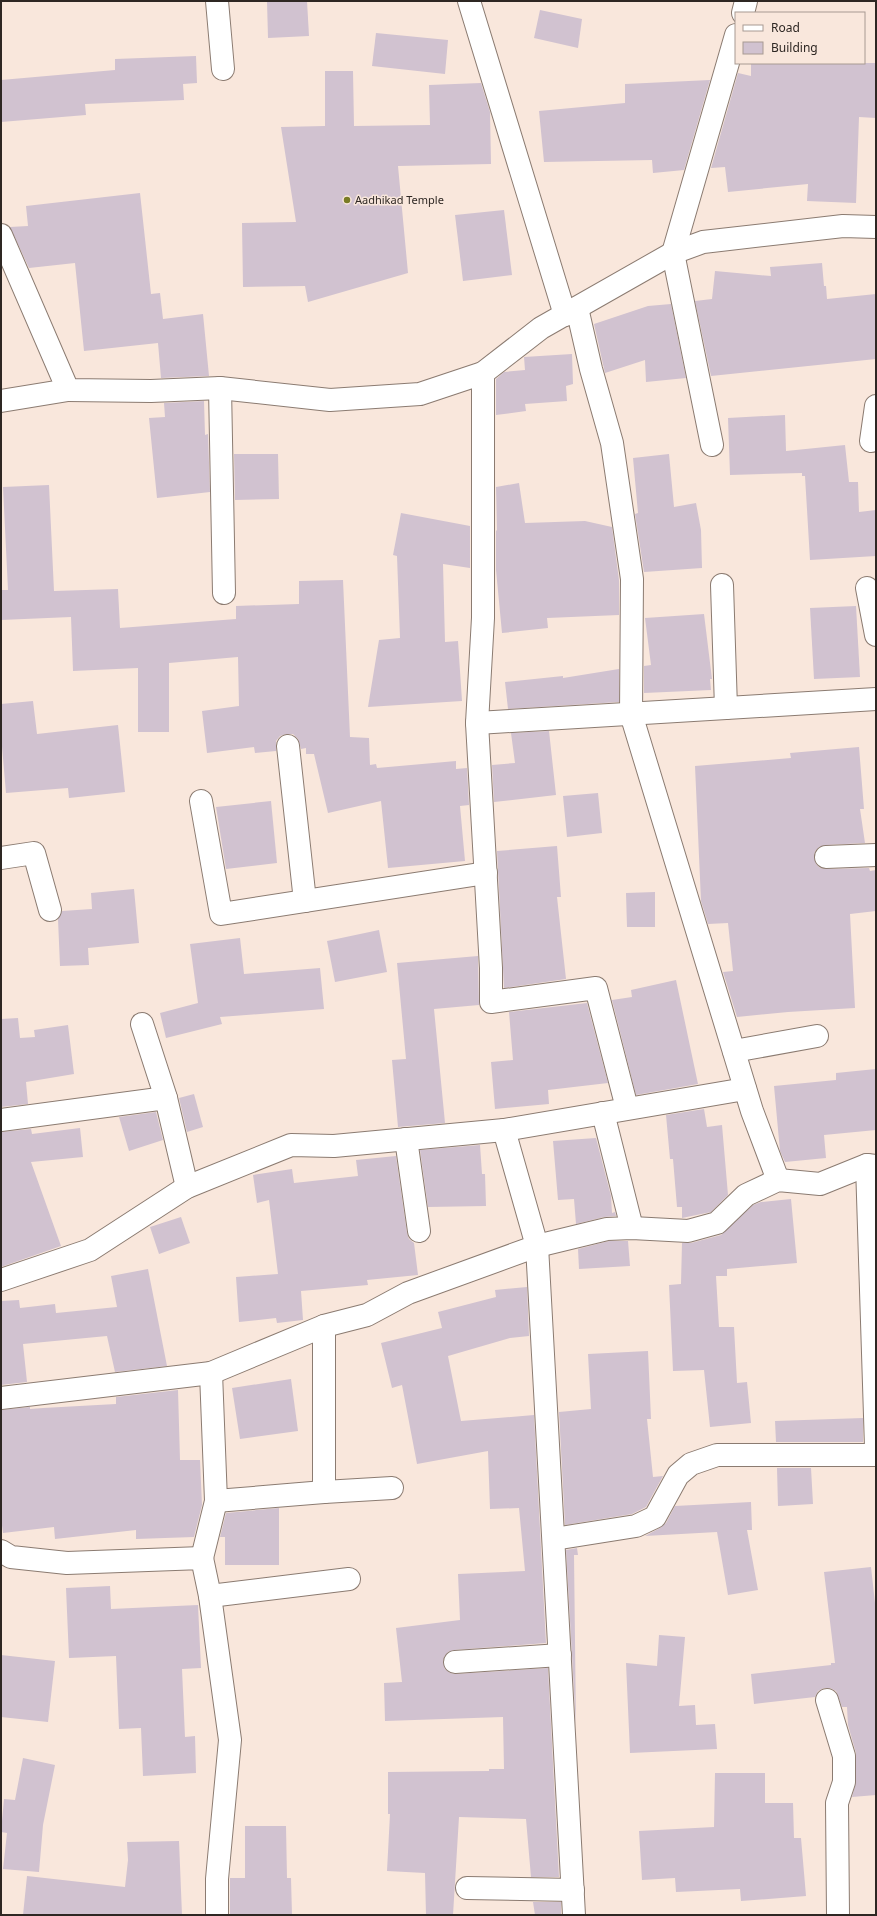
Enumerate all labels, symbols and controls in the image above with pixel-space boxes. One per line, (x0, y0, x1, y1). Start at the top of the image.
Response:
legend (735, 12, 865, 64)
text: Road (771, 19, 800, 36)
text: Building (771, 39, 818, 56)
place label: Aadhikad Temple (355, 192, 444, 207)
marker: Aadhikad Temple (342, 195, 352, 205)

